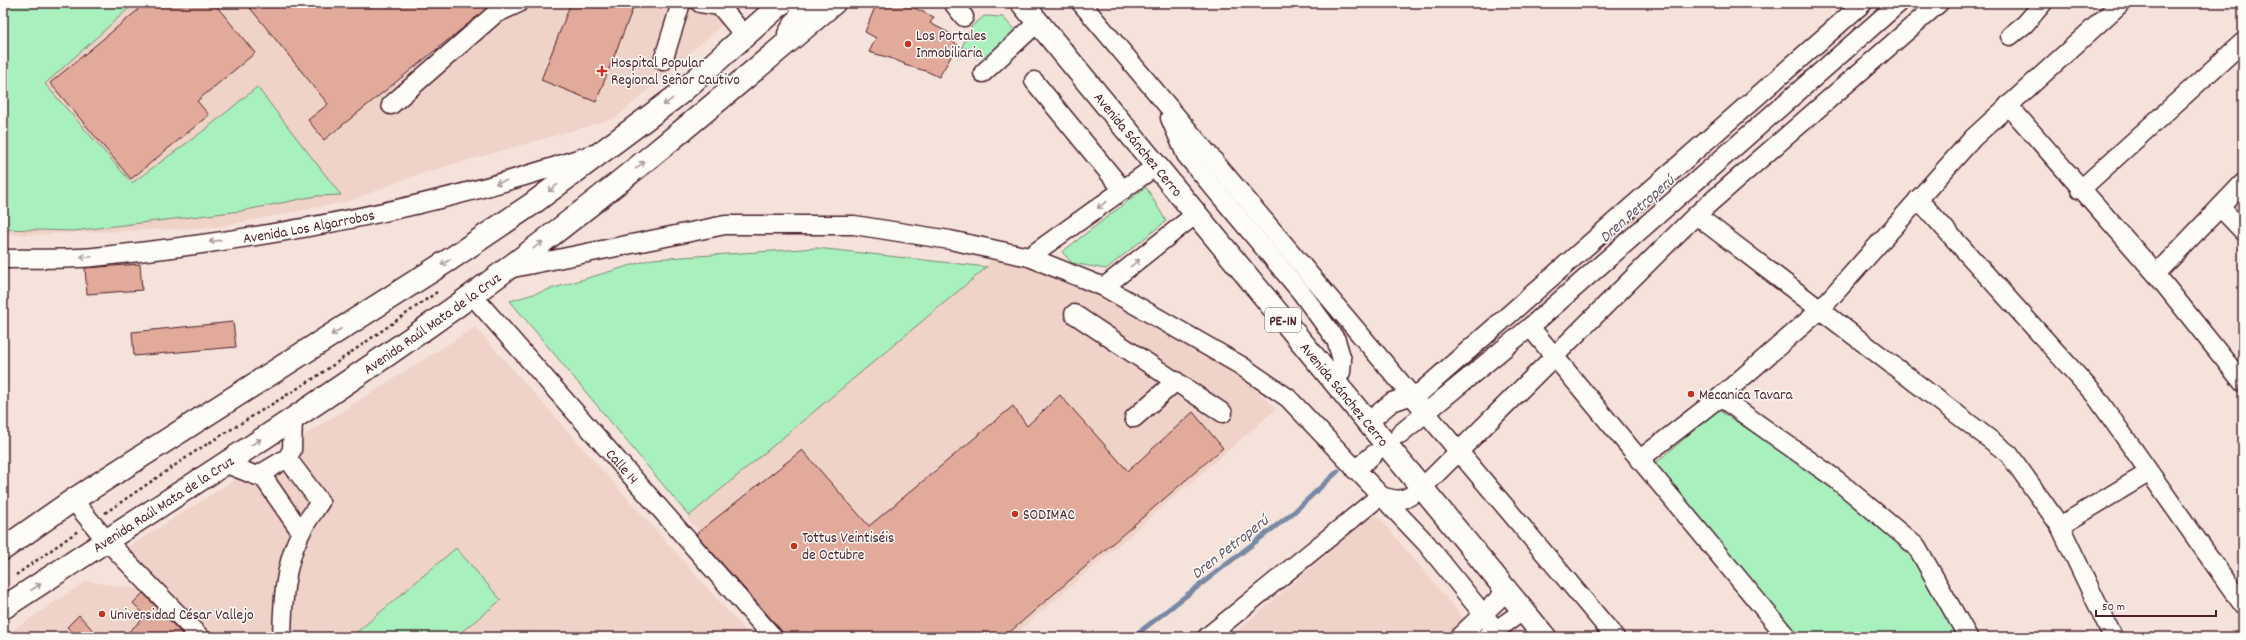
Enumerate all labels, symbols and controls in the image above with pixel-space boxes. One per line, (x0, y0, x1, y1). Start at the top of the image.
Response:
place label: Los Portales Inmobiliaria (916, 26, 987, 65)
marker: Los Portales Inmobiliaria (903, 39, 913, 49)
place label: Hospital Popular Regional Señor Cautivo (611, 53, 740, 92)
marker: Hospital Popular Regional Señor Cautivo (596, 65, 608, 77)
street label: Avenida Sánchez Cerro (1087, 88, 1187, 203)
one-way arrow (663, 98, 674, 106)
one-way arrow (635, 160, 645, 169)
water label: Dren Petroperú (1595, 169, 1682, 249)
one-way arrow (495, 179, 508, 186)
one-way arrow (548, 184, 559, 193)
one-way arrow (1097, 201, 1108, 209)
street label: Avenida Los Algarrobos (241, 205, 377, 251)
one-way arrow (209, 237, 222, 245)
one-way arrow (532, 241, 543, 249)
one-way arrow (80, 253, 93, 261)
one-way arrow (441, 258, 452, 266)
one-way arrow (1129, 258, 1140, 267)
street label: Avenida Raúl Mata de la Cruz (360, 268, 507, 381)
road number: PE-1N (1265, 308, 1301, 332)
one-way arrow (331, 328, 342, 336)
street label: Avenida Sánchez Cerro (1293, 338, 1393, 453)
place label: Mecanica Tavara (1699, 385, 1794, 407)
marker: Mecanica Tavara (1686, 389, 1696, 399)
one-way arrow (250, 438, 261, 446)
street label: Calle 14 (599, 445, 643, 490)
street label: Avenida Raúl Mata de la Cruz (89, 451, 239, 560)
place label: SODIMAC (1023, 505, 1075, 527)
marker: SODIMAC (1010, 509, 1020, 519)
water label: Dren Petroperú (1187, 509, 1276, 586)
place label: Tottus Veintiséis de Octubre (802, 528, 894, 567)
marker: Tottus Veintiséis de Octubre (789, 541, 799, 551)
one-way arrow (30, 582, 41, 591)
scale bar (2096, 592, 2216, 618)
text: 50 m (2102, 599, 2125, 616)
place label: Universidad César Vallejo (110, 605, 254, 627)
marker: Universidad César Vallejo (97, 609, 107, 619)

